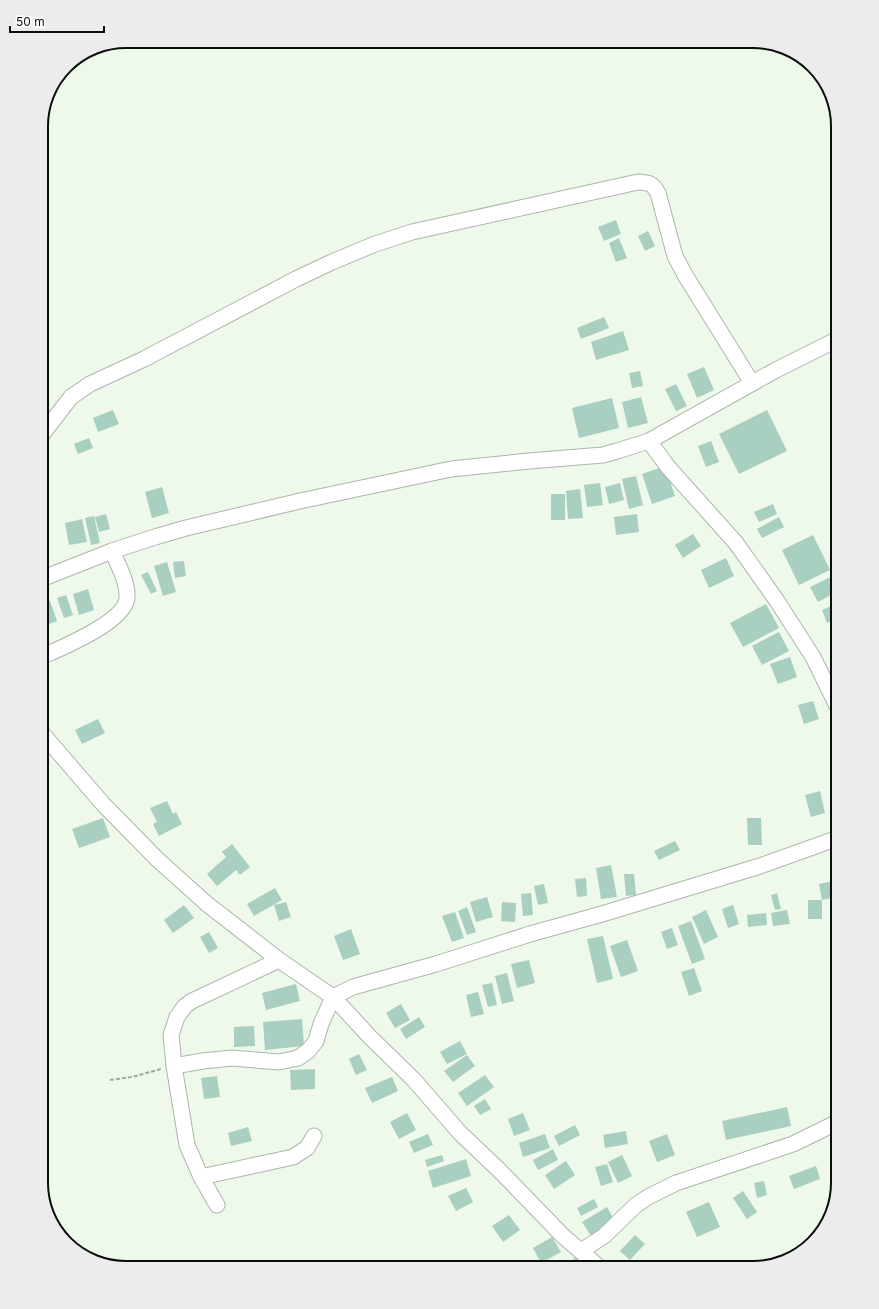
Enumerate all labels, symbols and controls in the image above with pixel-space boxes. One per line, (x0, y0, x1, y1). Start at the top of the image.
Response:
scale bar (10, 8, 104, 34)
text: 50 m (16, 14, 45, 29)

